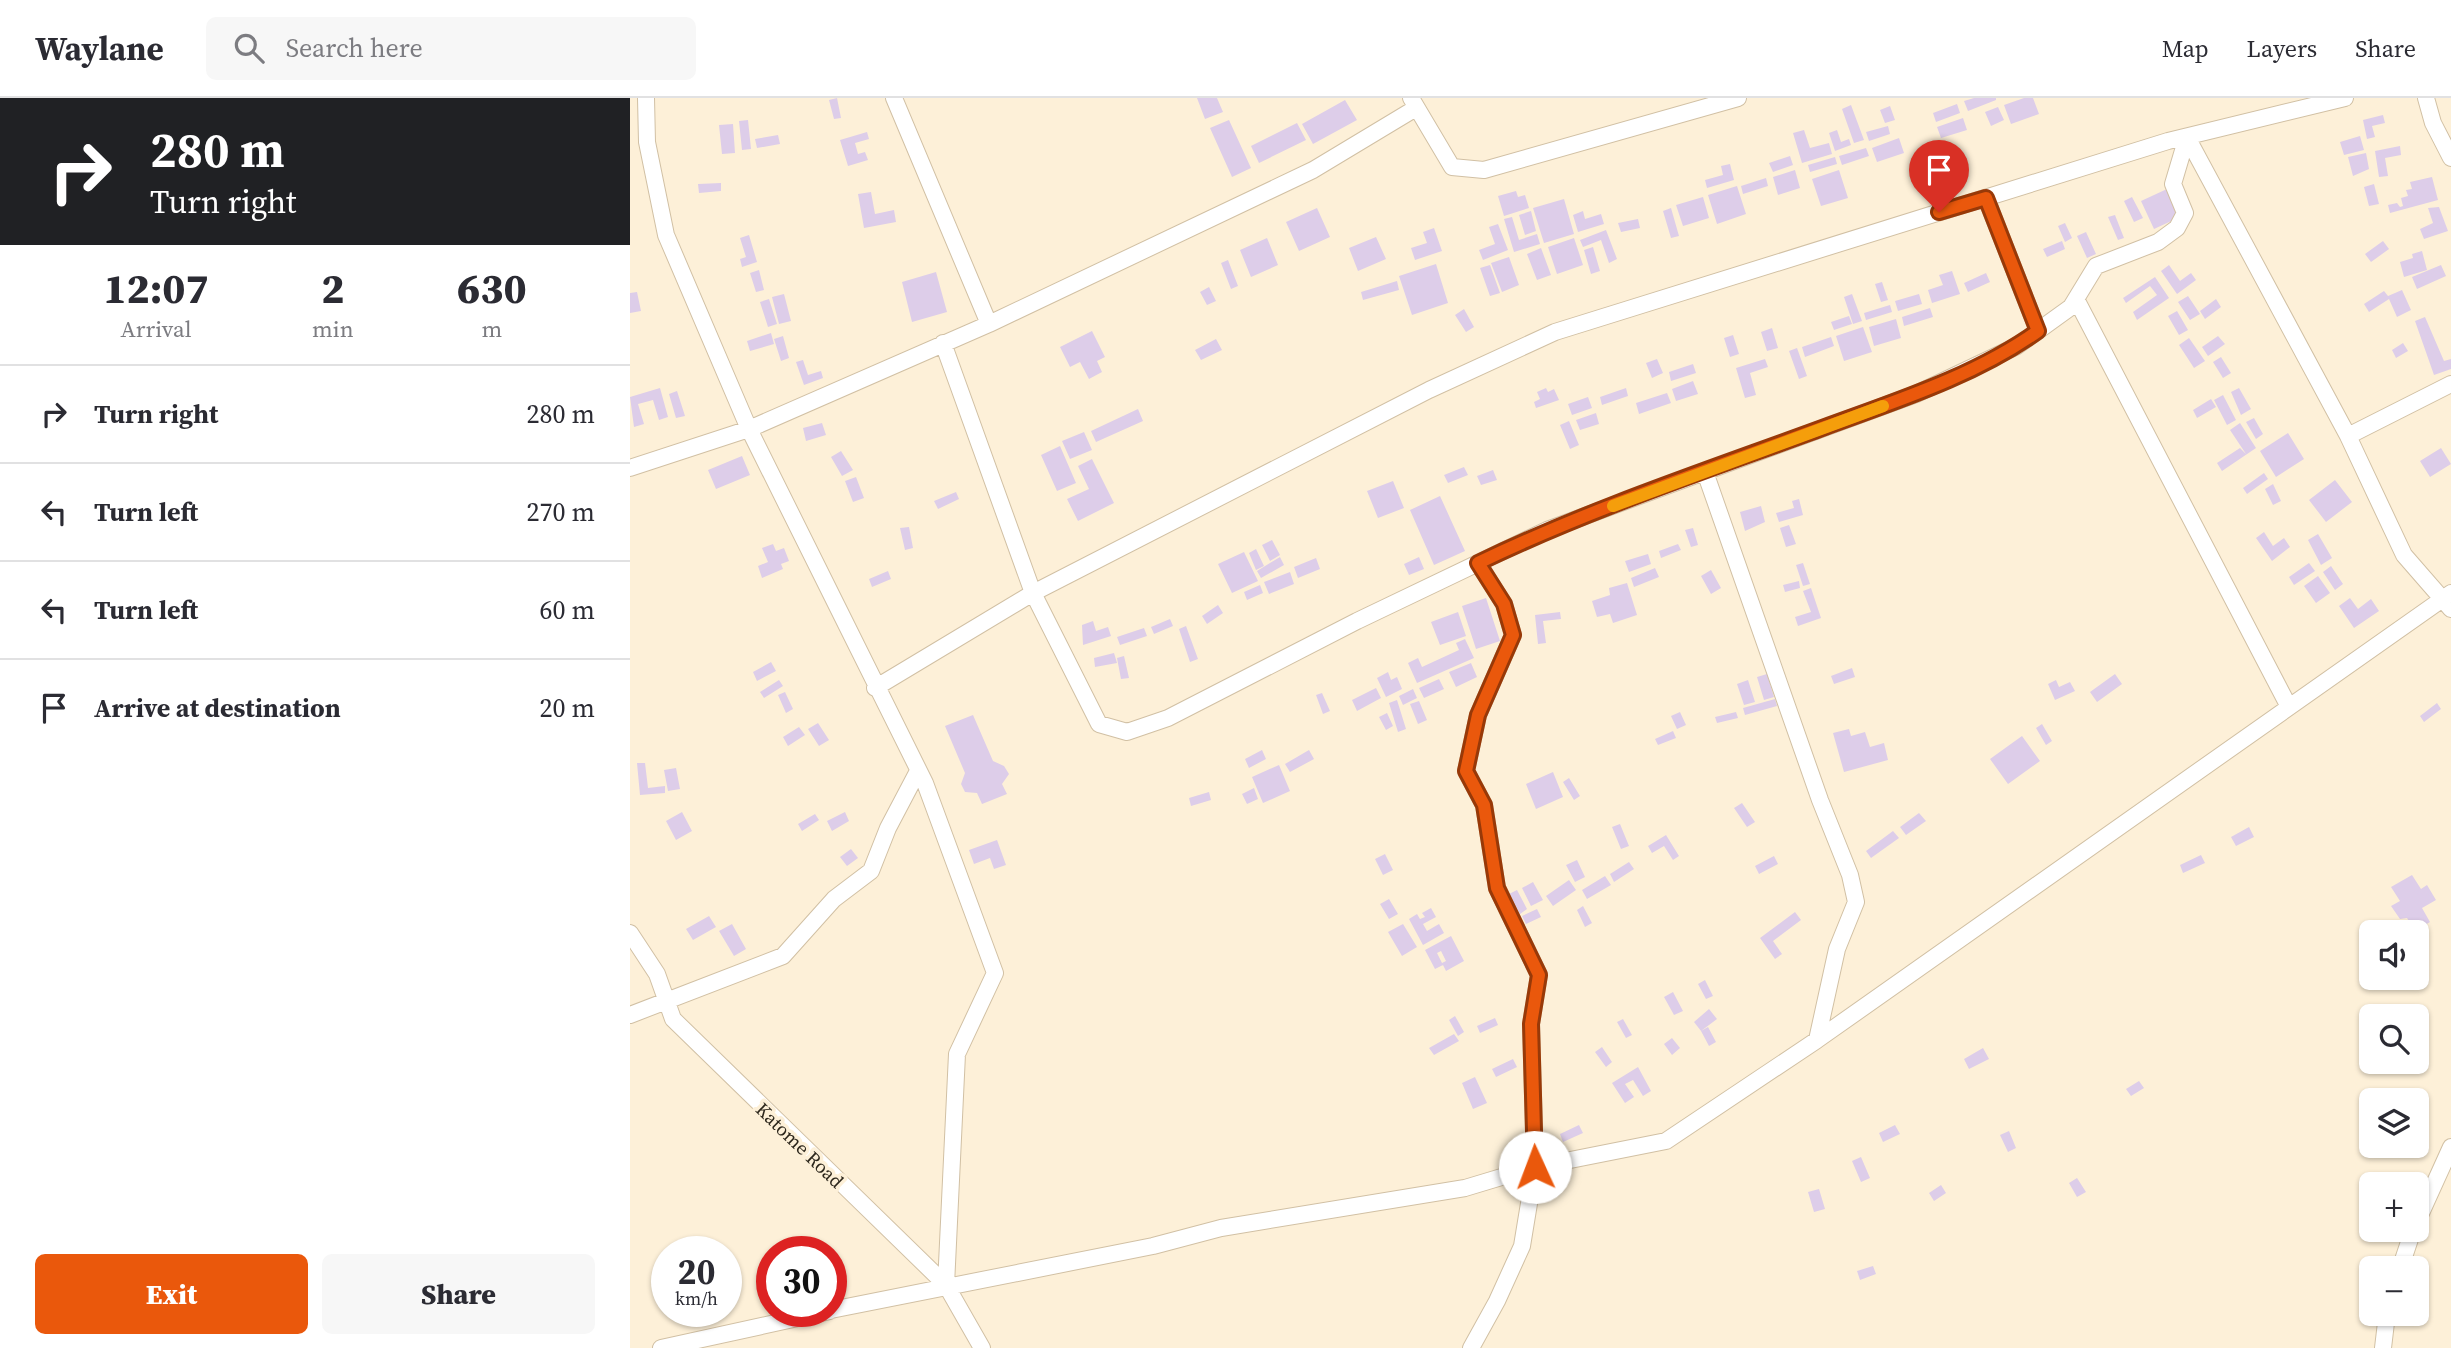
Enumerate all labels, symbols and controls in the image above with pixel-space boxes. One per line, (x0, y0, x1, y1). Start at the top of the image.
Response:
search box (206, 17, 696, 80)
text: Waylane (35, 26, 164, 71)
icon: search (230, 29, 268, 67)
text: Search here (286, 30, 423, 66)
text: Map (2162, 32, 2209, 65)
text: Layers (2247, 32, 2317, 65)
text: Share (2355, 32, 2416, 65)
text: 280 m (150, 116, 285, 183)
icon: right (35, 126, 126, 217)
pin (1909, 140, 1969, 212)
icon: arrive (1920, 151, 1958, 189)
text: Turn right (150, 180, 296, 224)
text: 12:07 (103, 259, 209, 317)
text: 2 (321, 259, 344, 317)
text: 630 (457, 259, 527, 317)
text: Arrival (121, 313, 192, 345)
text: min (312, 313, 354, 345)
text: m (481, 313, 502, 345)
icon: right (35, 395, 73, 433)
text: Turn right (94, 396, 218, 432)
text: 280 m (527, 396, 595, 432)
icon: left (35, 493, 73, 531)
text: Turn left (94, 494, 198, 530)
text: 270 m (527, 494, 595, 530)
icon: left (35, 591, 73, 629)
text: Turn left (94, 592, 198, 628)
text: 60 m (540, 592, 595, 628)
icon: arrive (35, 689, 73, 727)
text: Arrive at destination (94, 690, 341, 726)
text: 20 m (540, 690, 595, 726)
map controls (2359, 920, 2429, 1326)
button: sound (2359, 920, 2429, 990)
button: search (2359, 1004, 2429, 1074)
button: layers (2359, 1088, 2429, 1158)
street label: Katome Road (750, 1096, 850, 1194)
position arrow (1498, 1130, 1572, 1204)
button: + (2359, 1172, 2429, 1242)
speed limit sign: 30 (756, 1236, 847, 1327)
text: 20 (678, 1248, 715, 1296)
button: Exit (35, 1254, 308, 1334)
button: Share (322, 1254, 595, 1334)
button: − (2359, 1256, 2429, 1326)
text: km/h (675, 1286, 718, 1311)

